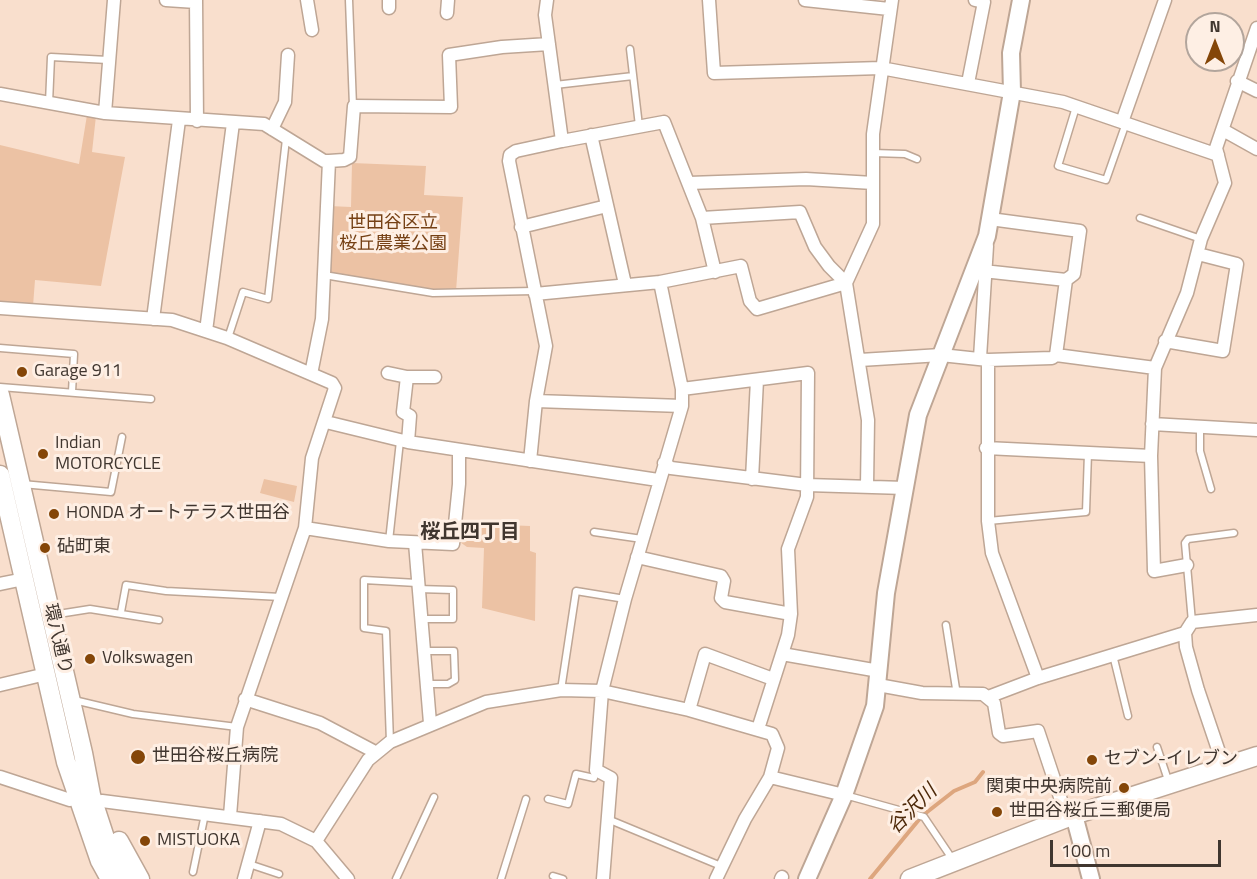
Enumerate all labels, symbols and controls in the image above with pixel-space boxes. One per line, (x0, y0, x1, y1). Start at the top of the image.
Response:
north arrow (1185, 12, 1245, 72)
text: N (1209, 14, 1221, 38)
park label: 世田谷区立 桜丘農業公園 (339, 213, 447, 256)
place label: Garage 911 (34, 361, 122, 383)
marker: Garage 911 (15, 365, 29, 379)
place label: Indian MOTORCYCLE (55, 433, 161, 476)
marker: Indian MOTORCYCLE (36, 447, 50, 461)
place label: HONDA オートテラス世田谷 (66, 503, 290, 525)
marker: HONDA オートテラス世田谷 (47, 507, 61, 521)
district label: 桜丘四丁目 (420, 521, 520, 545)
place label: 砧町東 (57, 537, 111, 559)
marker: 砧町東 (38, 541, 52, 555)
street label: 環八通り (38, 601, 76, 677)
place label: Volkswagen (102, 648, 193, 670)
marker: Volkswagen (83, 652, 97, 666)
place label: 世田谷桜丘病院 (152, 746, 278, 768)
marker: 世田谷桜丘病院 (129, 748, 147, 766)
place label: セブン-イレブン (1104, 749, 1238, 771)
marker: セブン-イレブン (1085, 753, 1099, 767)
place label: 関東中央病院前 (986, 777, 1112, 799)
water label: 谷沢川 (883, 780, 943, 840)
marker: 関東中央病院前 (1117, 781, 1131, 795)
place label: 世田谷桜丘三郵便局 (1009, 801, 1171, 823)
marker: 世田谷桜丘三郵便局 (990, 805, 1004, 819)
scale bar (1053, 828, 1224, 866)
place label: MISTUOKA (157, 830, 240, 852)
marker: MISTUOKA (138, 834, 152, 848)
text: 100 m (1061, 837, 1110, 864)

